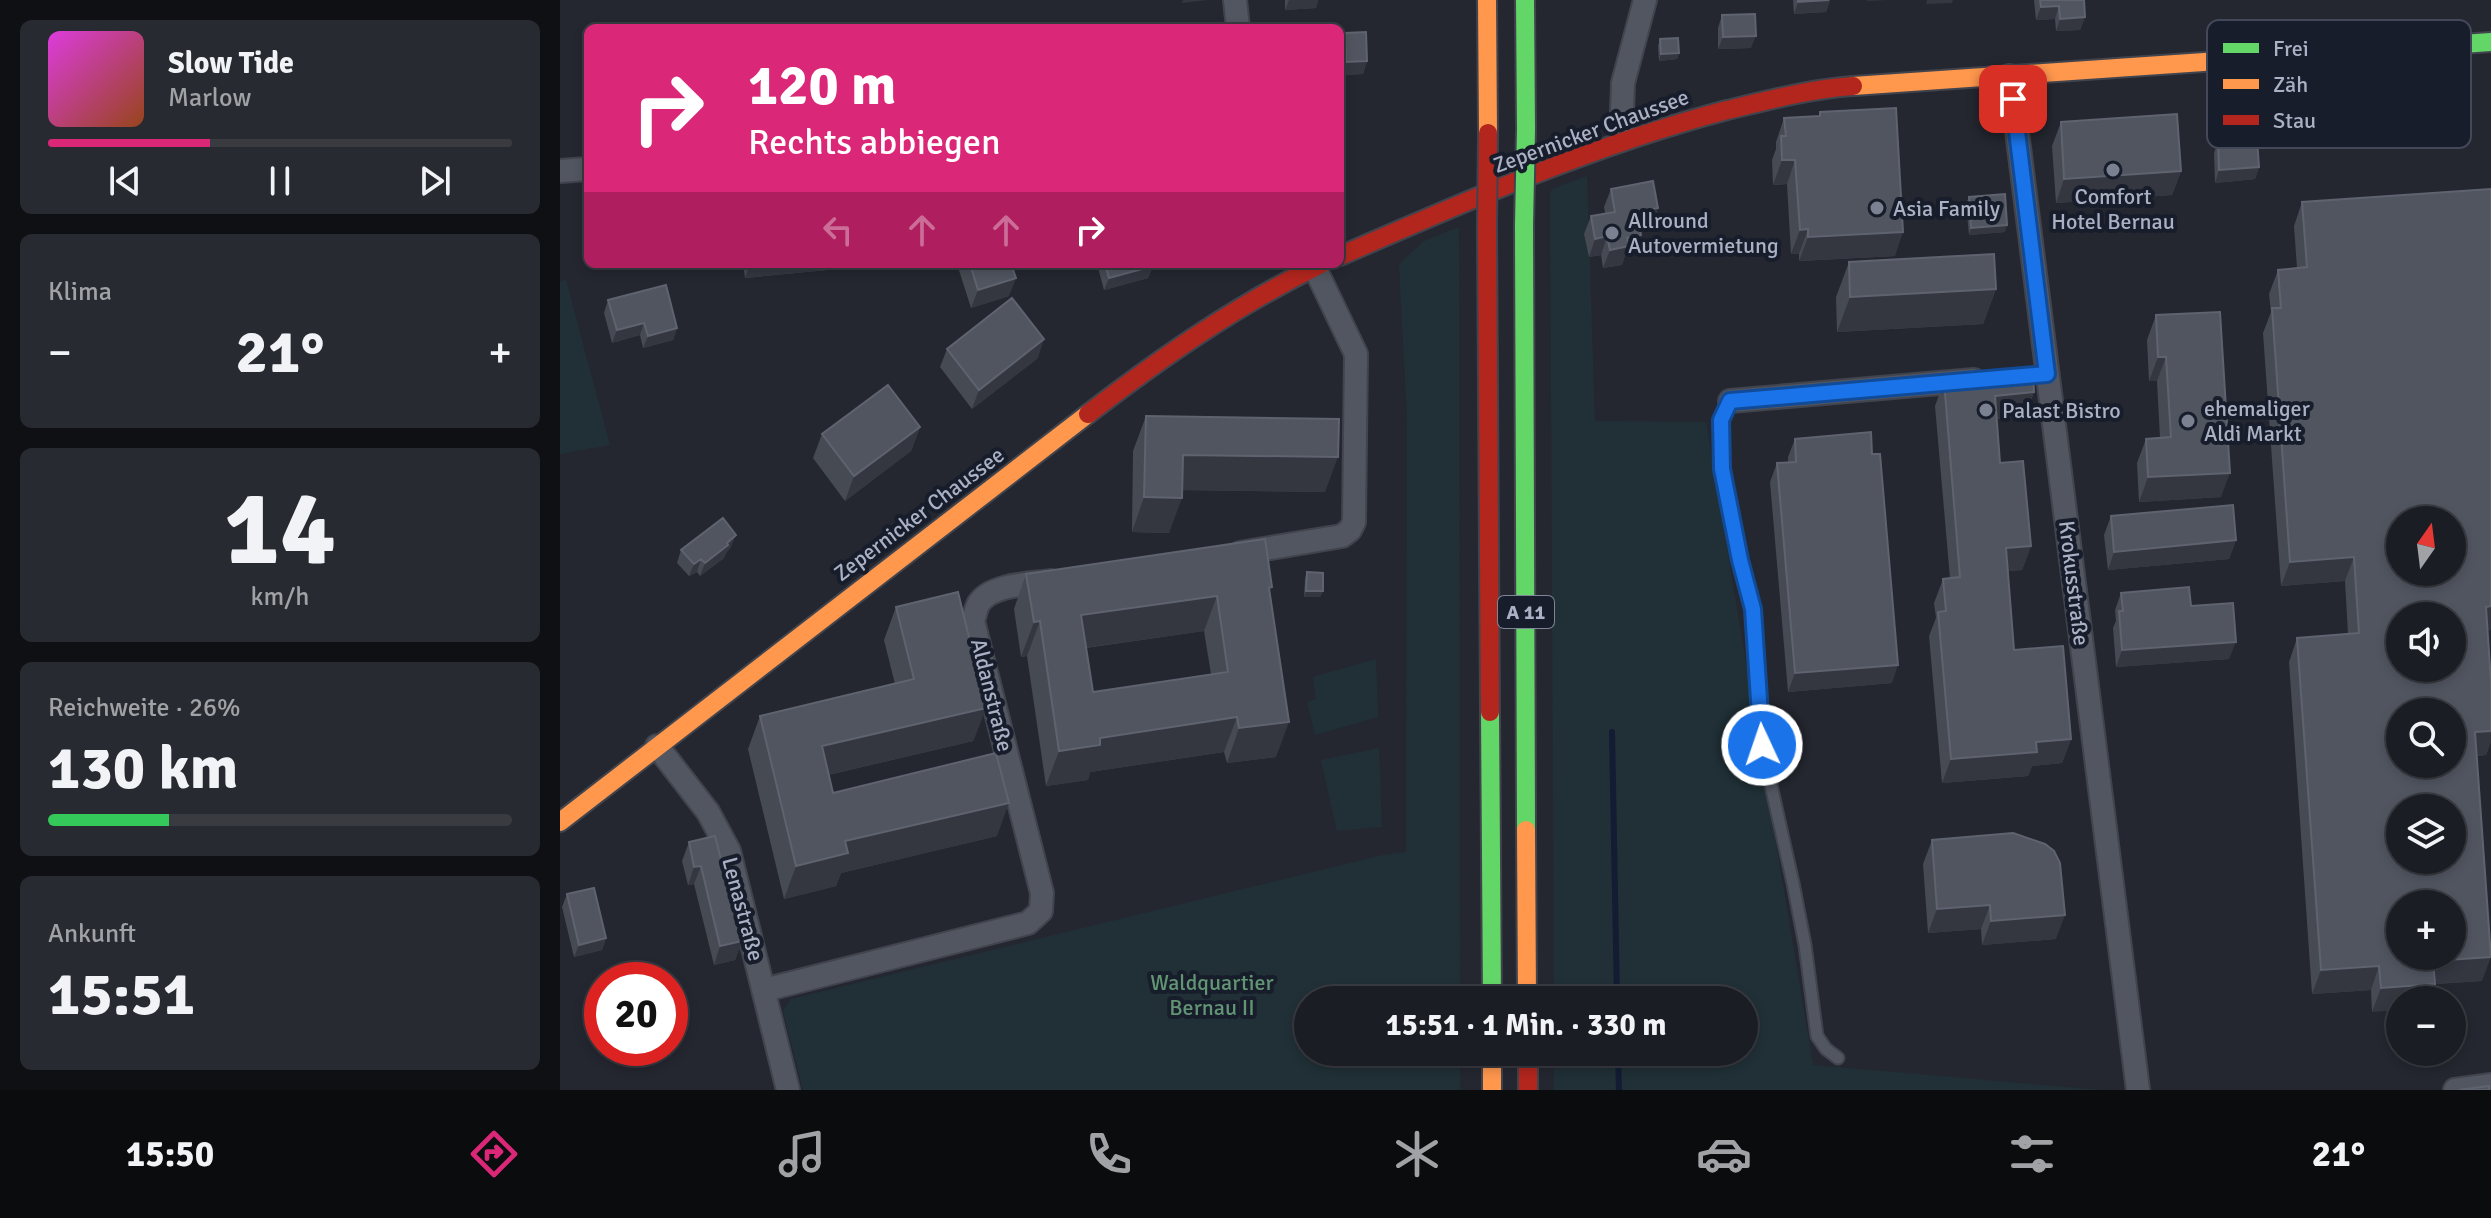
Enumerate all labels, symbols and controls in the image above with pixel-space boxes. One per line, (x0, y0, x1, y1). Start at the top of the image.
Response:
legend (2207, 20, 2471, 148)
text: Frei (2273, 35, 2309, 62)
text: Slow Tide (168, 45, 294, 82)
text: 120 m (748, 51, 896, 120)
icon: right (616, 56, 720, 160)
pin (1979, 65, 2047, 133)
text: Zäh (2273, 71, 2308, 98)
icon: arrive (1991, 77, 2035, 121)
text: Marlow (168, 82, 251, 114)
street label: Zepernicker Chaussee (1490, 83, 1692, 179)
text: Stau (2273, 107, 2316, 134)
text: Rechts abbiegen (748, 120, 1001, 165)
icon: previous (103, 159, 147, 203)
icon: pause (258, 159, 302, 203)
icon: next (413, 159, 457, 203)
marker: Comfort Hotel Bernau (2104, 161, 2122, 179)
place label: Comfort Hotel Bernau (2051, 183, 2175, 235)
place label: Asia Family (1893, 195, 2001, 222)
marker: Asia Family (1868, 199, 1886, 217)
place label: Allround Autovermietung (1628, 207, 1779, 259)
icon: left (816, 208, 860, 252)
icon: ahead (900, 208, 944, 252)
icon: ahead (984, 208, 1028, 252)
icon: right (1068, 208, 1112, 252)
marker: Allround Autovermietung (1603, 224, 1621, 242)
text: Klima (48, 276, 112, 308)
text: 21° (236, 316, 324, 390)
text: − (48, 326, 72, 380)
text: + (488, 326, 512, 380)
place label: ehemaliger Aldi Markt (2204, 395, 2310, 447)
place label: Palast Bistro (2002, 397, 2121, 424)
marker: Palast Bistro (1977, 401, 1995, 419)
marker: ehemaliger Aldi Markt (2179, 412, 2197, 430)
street label: Zepernicker Chaussee (829, 441, 1009, 587)
text: 14 (224, 465, 336, 593)
north arrow (2386, 506, 2466, 586)
map controls (2386, 506, 2466, 1066)
street label: Krokusstraße (2053, 519, 2095, 647)
text: km/h (251, 581, 309, 613)
road number: A 11 (1498, 596, 1554, 628)
button: sound (2386, 602, 2466, 682)
street label: Aldanstraße (965, 636, 1019, 754)
text: Reichweite · 26% (48, 692, 241, 724)
button: search (2386, 698, 2466, 778)
position arrow (1720, 703, 1804, 787)
text: 130 km (48, 732, 238, 806)
button: layers (2386, 794, 2466, 874)
street label: Lenastraße (716, 854, 770, 964)
button: + (2386, 890, 2466, 970)
text: Ankunft (48, 918, 136, 950)
text: 15:51 (48, 958, 195, 1032)
speed limit sign: 20 (584, 962, 688, 1066)
park label: Waldquartier Bernau II (1150, 969, 1274, 1021)
button: − (2386, 986, 2466, 1066)
text: 15:51 · 1 Min. · 330 m (1385, 1007, 1667, 1044)
icon: directions (466, 1126, 522, 1182)
icon: music (774, 1126, 830, 1182)
icon: phone (1081, 1126, 1137, 1182)
icon: climate (1389, 1126, 1445, 1182)
icon: car (1696, 1126, 1752, 1182)
icon: filters (2004, 1126, 2060, 1182)
text: 15:50 (126, 1132, 214, 1177)
text: 21° (2312, 1132, 2365, 1177)

